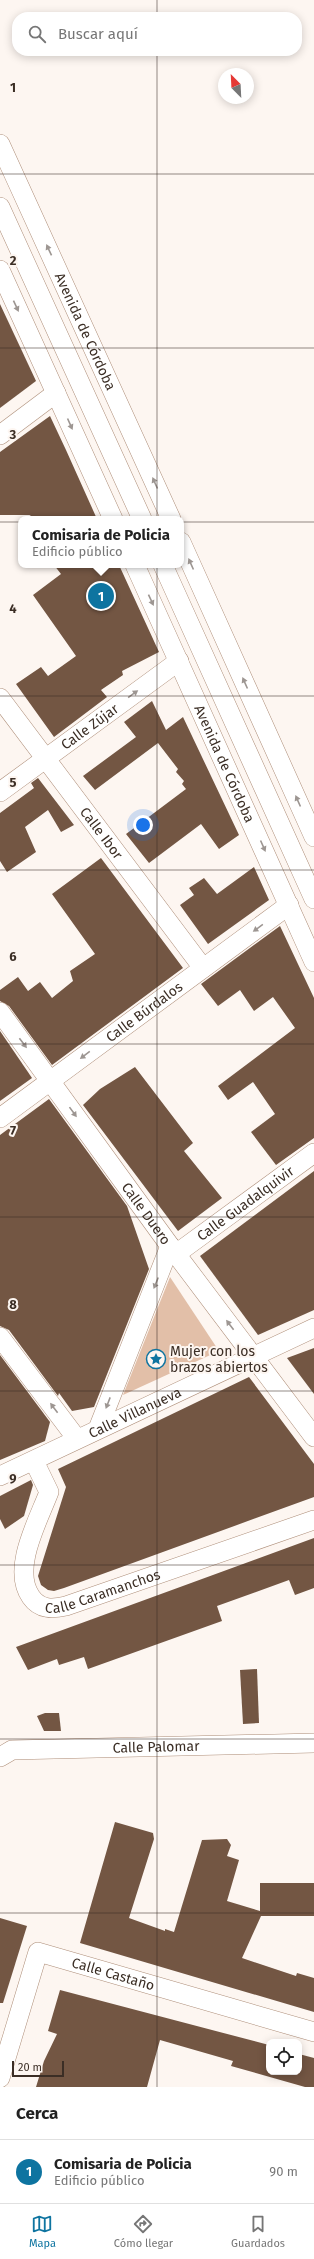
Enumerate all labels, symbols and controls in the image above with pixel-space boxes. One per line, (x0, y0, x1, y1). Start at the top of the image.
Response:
search box (12, 12, 302, 56)
icon: search (26, 23, 48, 45)
text: Buscar aquí (58, 25, 138, 43)
north arrow (218, 68, 254, 104)
text: 1 (10, 80, 16, 95)
one-way arrow (46, 244, 52, 256)
text: 2 (10, 253, 17, 268)
street label: Avenida de Córdoba (51, 270, 120, 393)
one-way arrow (13, 300, 19, 311)
one-way arrow (67, 418, 73, 430)
text: 3 (9, 427, 17, 442)
one-way arrow (151, 477, 157, 489)
popup (18, 516, 184, 568)
text: Comisaria de Policia (32, 526, 170, 544)
text: Edificio público (32, 544, 123, 559)
one-way arrow (188, 559, 194, 570)
pin: 1 (88, 581, 114, 611)
one-way arrow (148, 595, 154, 606)
text: 4 (9, 601, 17, 616)
one-way arrow (241, 677, 248, 689)
one-way arrow (128, 691, 138, 699)
street label: Calle Zújar (58, 699, 122, 753)
street label: Avenida de Córdoba (191, 702, 259, 825)
text: 5 (10, 775, 17, 790)
one-way arrow (295, 796, 301, 807)
street label: Calle Ibor (77, 804, 127, 863)
your location (133, 815, 153, 835)
one-way arrow (260, 841, 266, 853)
one-way arrow (252, 924, 263, 932)
text: 6 (9, 949, 17, 964)
street label: Calle Búrdalos (102, 978, 186, 1046)
one-way arrow (19, 1038, 27, 1048)
one-way arrow (80, 1051, 91, 1059)
one-way arrow (69, 1107, 77, 1117)
text: 7 (10, 1123, 16, 1138)
street label: Calle Guadalquivir (194, 1162, 298, 1244)
street label: Calle Duero (118, 1179, 175, 1248)
one-way arrow (153, 1277, 159, 1288)
text: 8 (9, 1297, 17, 1312)
one-way arrow (225, 1320, 234, 1331)
place label: Mujer con los brazos abiertos (170, 1343, 268, 1376)
place icon: Mujer con los brazos abiertos (145, 1348, 167, 1370)
street label: Calle Villanueva (86, 1383, 184, 1442)
one-way arrow (105, 1398, 111, 1409)
one-way arrow (50, 1402, 58, 1413)
text: 9 (9, 1471, 17, 1486)
street label: Calle Caramanchos (44, 1565, 163, 1617)
street label: Calle Palomar (112, 1737, 200, 1756)
street label: Calle Castaño (70, 1954, 157, 1994)
map controls (266, 2039, 302, 2075)
button: locate (266, 2039, 302, 2075)
scale bar (12, 2059, 64, 2078)
text: 20 m (18, 2061, 42, 2074)
text: Cerca (16, 2103, 58, 2124)
text: Comisaria de Policia (54, 2155, 192, 2173)
text: 1 (26, 2164, 32, 2179)
text: 90 m (269, 2164, 298, 2179)
text: Edificio público (54, 2173, 145, 2188)
tab: Mapa (29, 2213, 56, 2250)
tab: Cómo llegar (114, 2213, 173, 2250)
tab: Guardados (231, 2213, 285, 2250)

